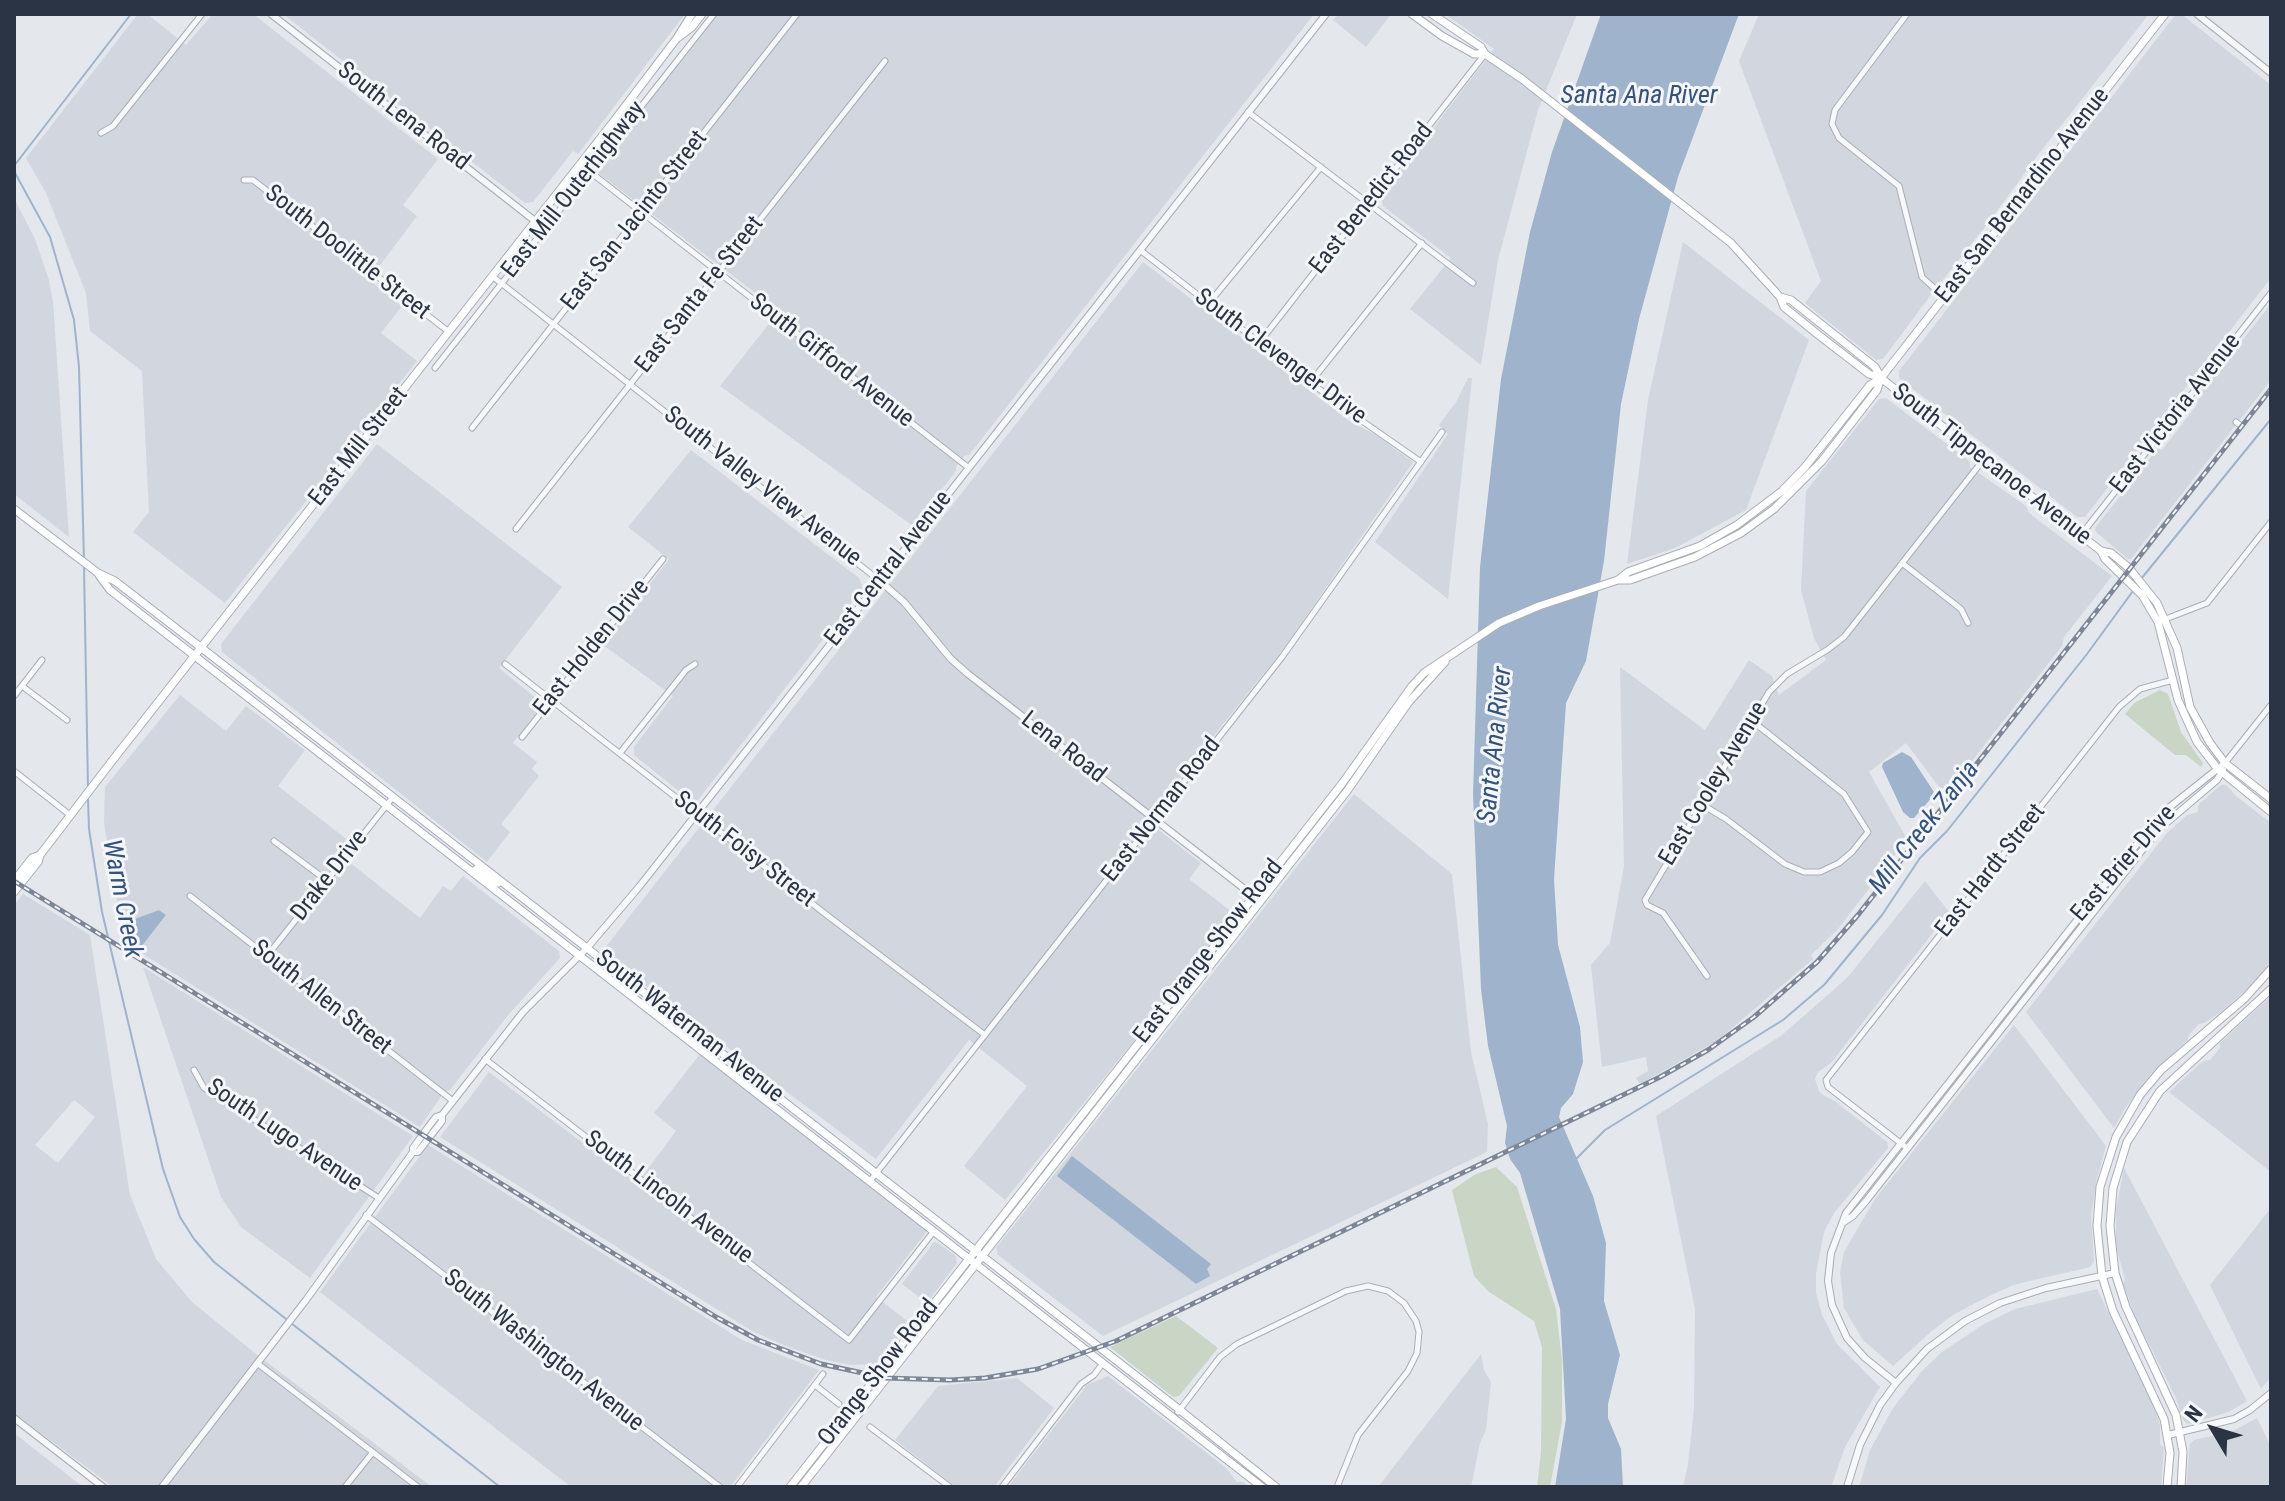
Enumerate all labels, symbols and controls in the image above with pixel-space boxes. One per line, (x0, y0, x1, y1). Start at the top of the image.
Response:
street label: South Lena Road (331, 56, 475, 178)
water label: Santa Ana River (1561, 80, 1717, 112)
street label: East San Bernardino Avenue (1930, 82, 2116, 310)
street label: East Mill Outerhighway (496, 96, 652, 284)
street label: East Benedict Road (1304, 118, 1440, 280)
street label: East San Jacinto Street (556, 125, 714, 317)
street label: South Doolittle Street (259, 180, 435, 326)
street label: East Santa Fe Street (630, 211, 770, 379)
street label: South Clevenger Drive (1189, 283, 1371, 431)
street label: South Gifford Avenue (743, 288, 919, 434)
street label: East Victoria Avenue (2105, 328, 2247, 500)
street label: South Tippecanoe Avenue (1885, 378, 2097, 552)
street label: East Mill Street (304, 382, 414, 512)
street label: South Valley View Avenue (657, 401, 867, 573)
street label: East Central Avenue (819, 486, 959, 652)
street label: East Holden Drive (528, 574, 656, 722)
water label: Santa Ana River (1472, 665, 1520, 825)
street label: East Cooley Avenue (1654, 697, 1774, 871)
street label: Lena Road (1015, 706, 1111, 790)
street label: East Norman Road (1096, 732, 1228, 888)
water label: Mill Creek Zanja (1863, 755, 1987, 901)
street label: South Foisy Street (667, 786, 821, 914)
street label: East Hardt Street (1930, 799, 2052, 943)
street label: East Brier Drive (2066, 800, 2182, 928)
street label: Drake Drive (286, 825, 374, 927)
water label: Warm Creek (94, 837, 148, 961)
street label: East Orange Show Road (1128, 854, 1290, 1050)
street label: South Allen Street (245, 934, 397, 1062)
street label: South Waterman Avenue (589, 945, 789, 1109)
street label: South Lugo Avenue (201, 1073, 367, 1199)
street label: South Lincoln Avenue (578, 1125, 758, 1271)
street label: South Washington Avenue (437, 1264, 649, 1438)
street label: Orange Show Road (813, 1294, 945, 1452)
north arrow (2173, 1389, 2253, 1469)
text: N (2180, 1401, 2208, 1427)

